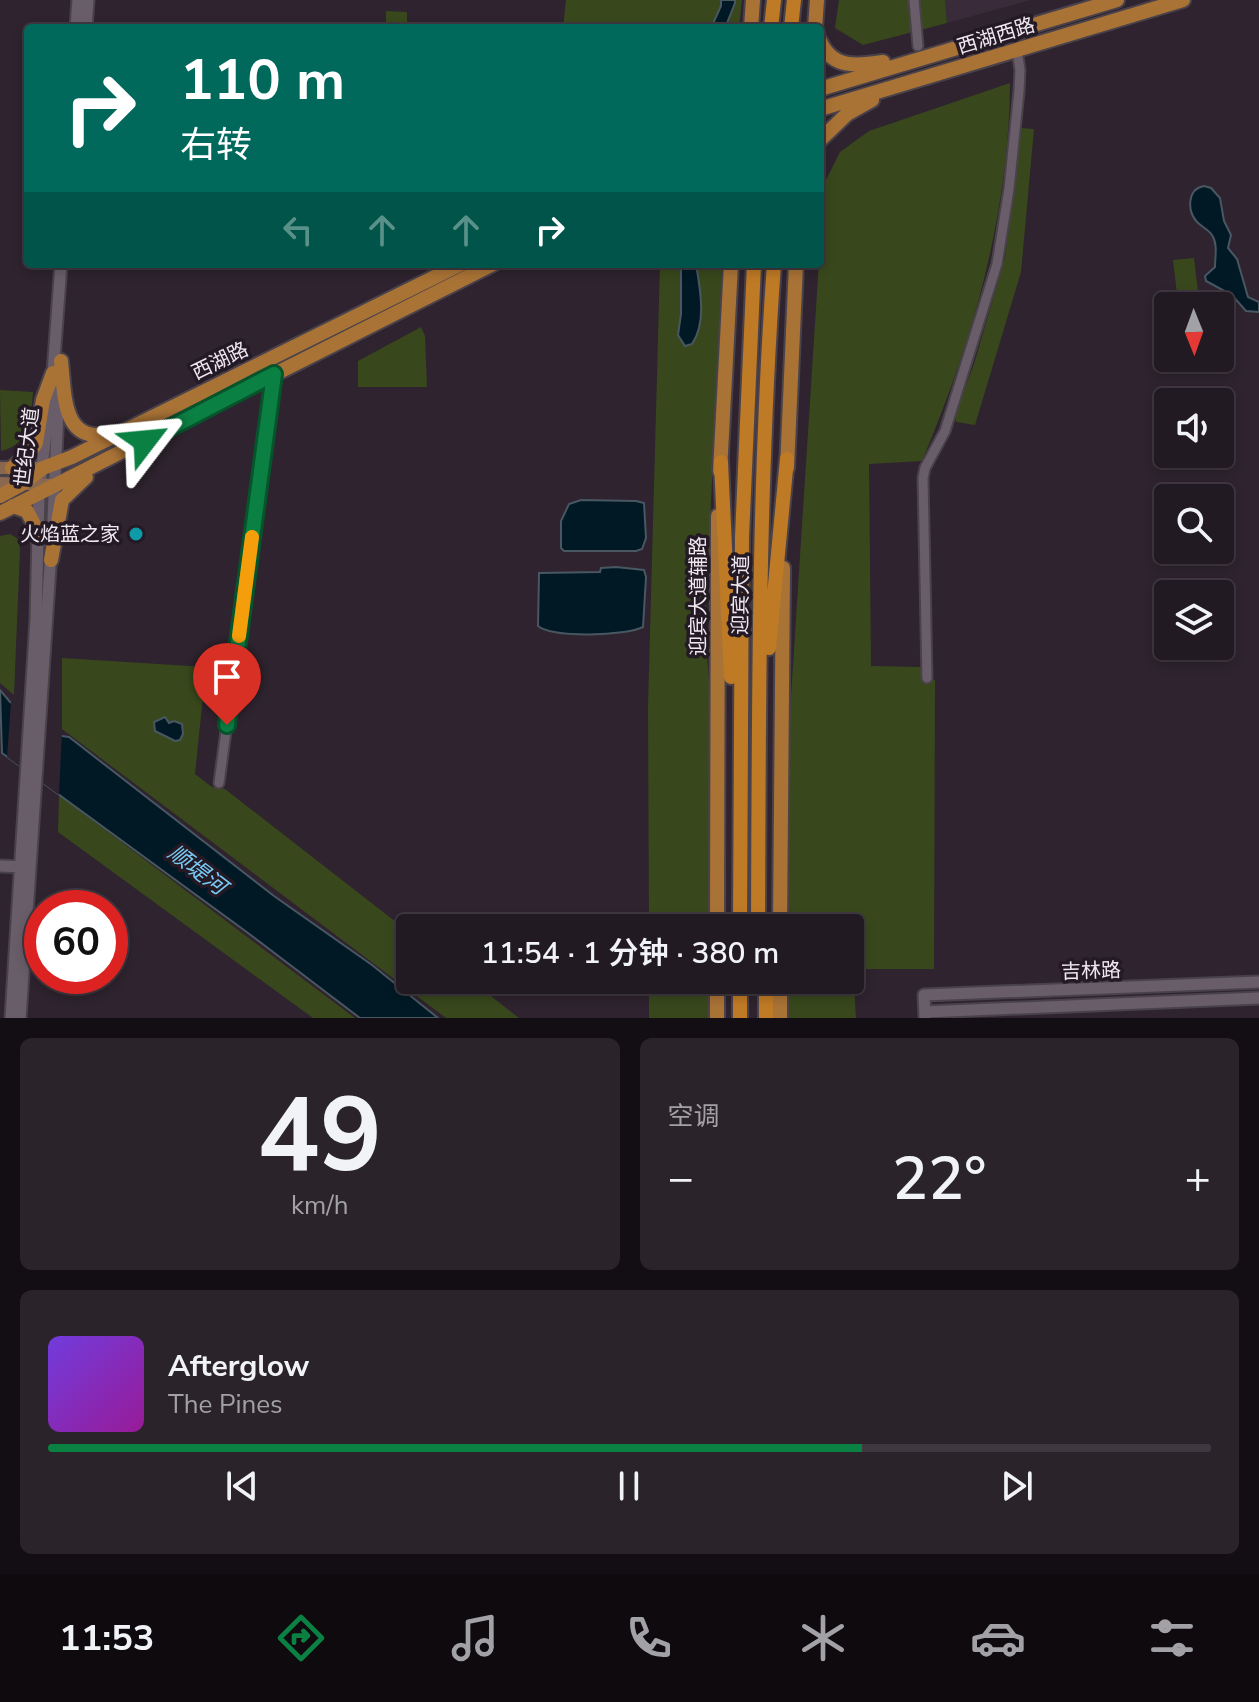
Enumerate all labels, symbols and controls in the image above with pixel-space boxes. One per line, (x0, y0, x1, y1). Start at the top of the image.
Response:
street label: 西湖西路 (954, 11, 1038, 61)
text: 110 m (180, 42, 345, 119)
icon: right (48, 56, 152, 160)
text: 右转 (180, 121, 252, 170)
icon: left (276, 208, 320, 252)
icon: ahead (360, 208, 404, 252)
icon: ahead (444, 208, 488, 252)
icon: right (528, 208, 572, 252)
north arrow (1154, 292, 1234, 372)
map controls (1154, 292, 1234, 660)
street label: 西湖路 (187, 336, 253, 386)
button: sound (1154, 388, 1234, 468)
position arrow (103, 399, 187, 483)
street label: 世纪大道 (9, 406, 45, 488)
button: search (1154, 484, 1234, 564)
place label: 火焰蓝之家 (20, 521, 120, 548)
marker: 火焰蓝之家 (127, 525, 145, 543)
street label: 迎宾大道辅路 (685, 536, 712, 656)
street label: 迎宾大道 (727, 555, 755, 635)
button: layers (1154, 580, 1234, 660)
pin (193, 643, 261, 725)
icon: arrive (205, 655, 249, 699)
water label: 顺堤河 (162, 838, 236, 904)
speed limit sign: 60 (24, 890, 128, 994)
text: 11:54 · 1 分钟 · 380 m (481, 933, 779, 974)
street label: 吉林路 (1061, 956, 1121, 986)
text: 49 (257, 1065, 382, 1207)
text: 空调 (668, 1099, 720, 1134)
text: 22° (892, 1138, 987, 1220)
text: − (668, 1149, 694, 1209)
text: + (1185, 1149, 1211, 1209)
text: km/h (291, 1188, 348, 1223)
text: Afterglow (168, 1346, 309, 1387)
text: The Pines (168, 1387, 283, 1422)
icon: previous (220, 1464, 264, 1508)
icon: pause (607, 1464, 651, 1508)
icon: next (995, 1464, 1039, 1508)
icon: directions (273, 1610, 329, 1666)
icon: music (447, 1610, 503, 1666)
icon: phone (621, 1610, 677, 1666)
icon: climate (795, 1610, 851, 1666)
icon: car (970, 1610, 1026, 1666)
icon: filters (1144, 1610, 1200, 1666)
text: 11:53 (59, 1614, 154, 1663)

